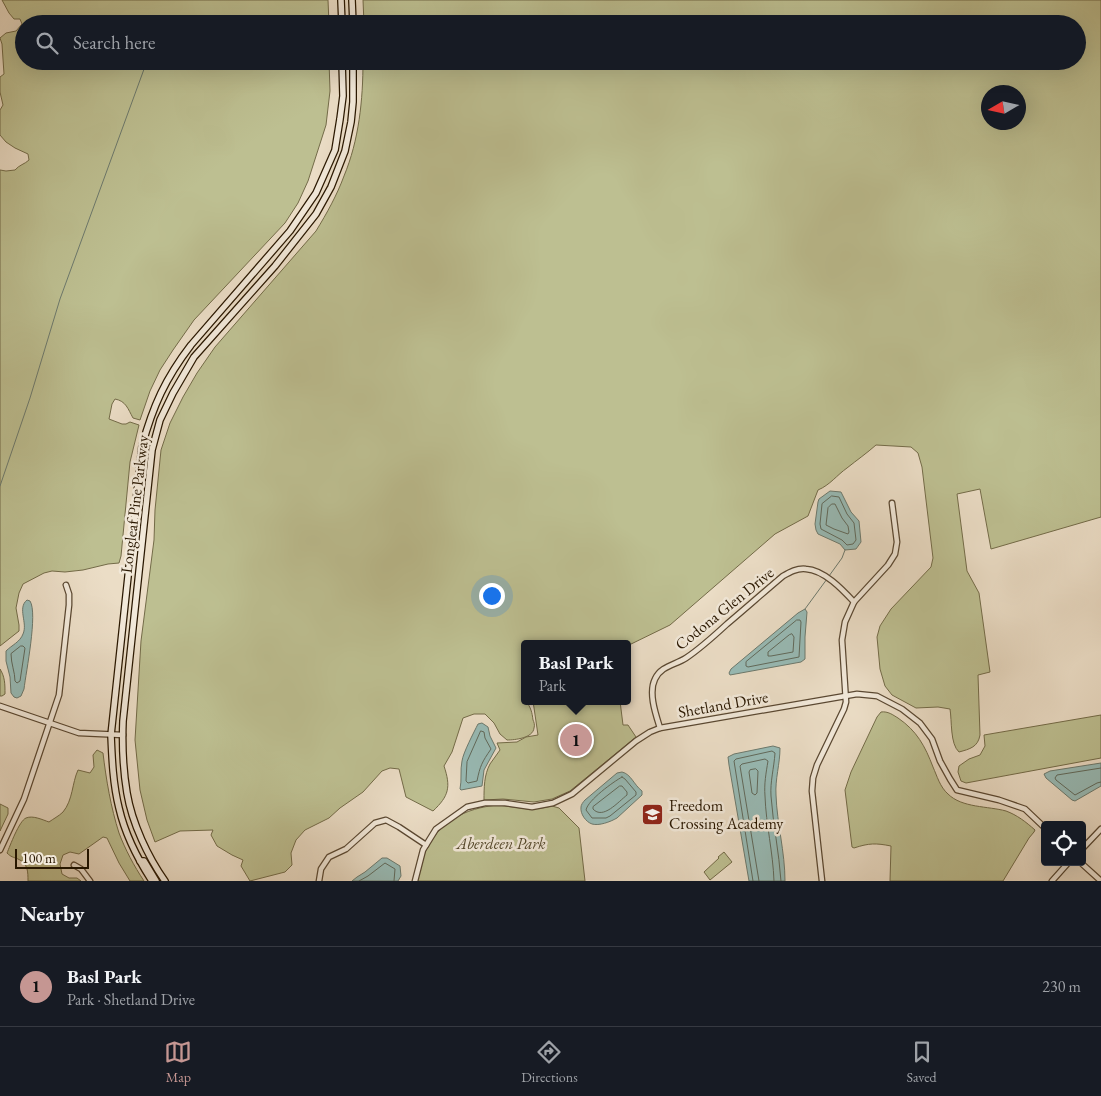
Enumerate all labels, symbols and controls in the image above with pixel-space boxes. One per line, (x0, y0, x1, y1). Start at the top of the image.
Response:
search box (15, 15, 1086, 70)
icon: search (33, 29, 61, 57)
text: Search here (73, 30, 155, 55)
north arrow (981, 85, 1026, 130)
street label: Longleaf Pine Parkway (116, 433, 154, 574)
street label: Codona Glen Drive (671, 562, 778, 655)
your location (479, 583, 505, 609)
popup (521, 640, 631, 705)
text: Basl Park (539, 650, 613, 675)
text: Park (539, 675, 566, 696)
street label: Shetland Drive (676, 686, 770, 723)
pin: 1 (560, 721, 592, 759)
place label: Freedom Crossing Academy (669, 795, 784, 834)
school or university icon: Freedom Crossing Academy (641, 802, 665, 826)
map controls (1041, 821, 1086, 866)
button: locate (1041, 821, 1086, 866)
park label: Aberdeen Park (455, 833, 546, 854)
scale bar (15, 846, 89, 869)
text: 100 m (22, 849, 56, 867)
text: Nearby (20, 900, 84, 927)
text: Basl Park (67, 964, 142, 989)
text: 1 (32, 976, 40, 997)
text: 230 m (1042, 976, 1081, 997)
text: Park · Shetland Drive (67, 989, 195, 1010)
tab: Map (164, 1038, 192, 1086)
tab: Directions (521, 1038, 578, 1086)
tab: Saved (907, 1038, 937, 1086)

